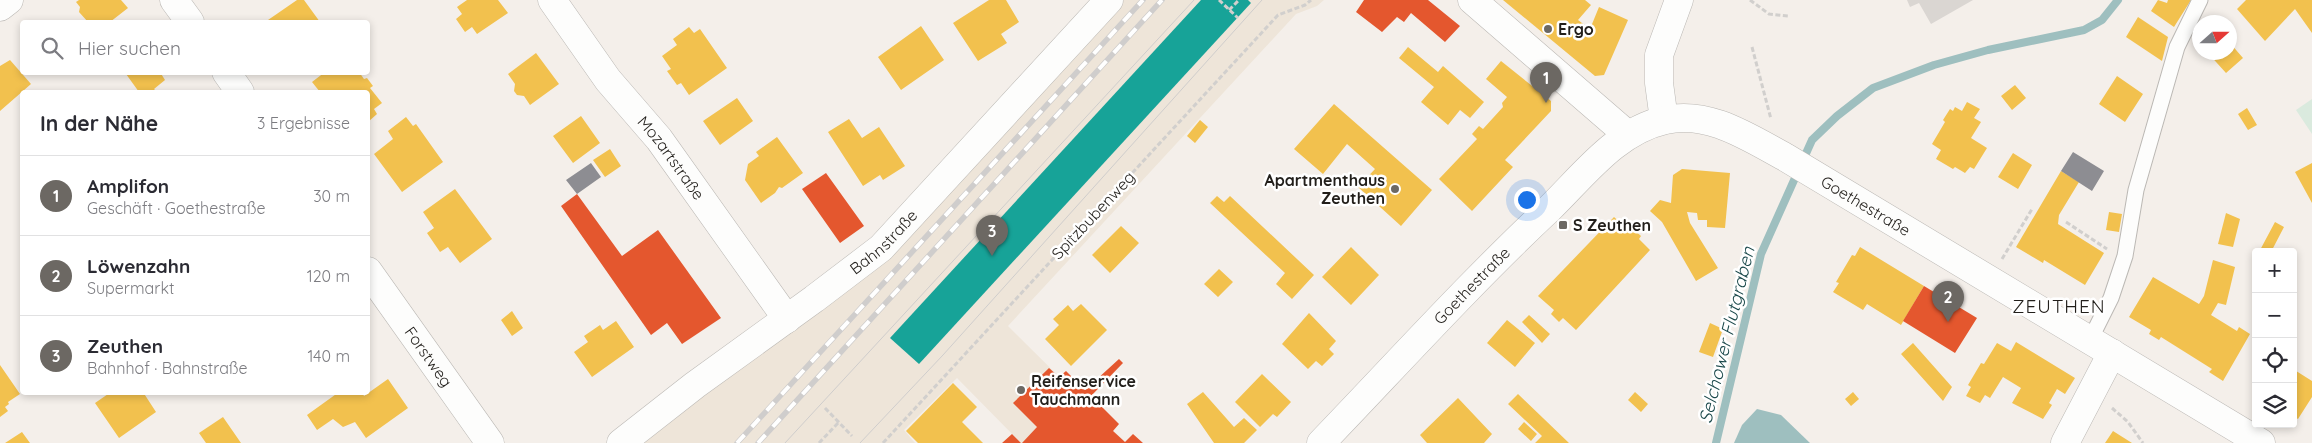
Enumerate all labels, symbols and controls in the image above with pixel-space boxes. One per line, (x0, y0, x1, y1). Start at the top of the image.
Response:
north arrow (2192, 15, 2237, 60)
place label: Ergo (1558, 19, 1594, 39)
search box (20, 20, 370, 75)
marker: Ergo (1542, 23, 1554, 35)
icon: search (38, 34, 66, 62)
text: Hier suchen (78, 36, 181, 60)
pin: 1 (1530, 62, 1562, 103)
text: In der Nähe (40, 110, 158, 136)
street label: Mozartstraße (634, 112, 709, 204)
text: 3 Ergebnisse (257, 113, 350, 133)
street label: Spitzbubenweg (1047, 167, 1139, 263)
place label: Apartmenthaus Zeuthen (1265, 170, 1385, 208)
street label: Goethestraße (1817, 171, 1914, 240)
text: Amplifon (87, 174, 169, 198)
marker: Apartmenthaus Zeuthen (1389, 183, 1401, 195)
text: 1 (53, 186, 59, 206)
text: 30 m (313, 186, 350, 206)
your location (1514, 187, 1540, 213)
text: Geschäft · Goethestraße (87, 198, 266, 218)
street label: Bahnstraße (846, 205, 921, 278)
pin: 3 (976, 215, 1008, 256)
place label: S Zeuthen (1573, 215, 1651, 235)
marker: S Zeuthen (1557, 219, 1569, 231)
street label: Goethestraße (1429, 242, 1514, 328)
water label: Selchower Flutgraben (1693, 244, 1760, 425)
map controls (2252, 248, 2297, 428)
button: + (2252, 248, 2297, 293)
text: Löwenzahn (87, 254, 190, 278)
text: 2 (51, 266, 61, 286)
text: 120 m (307, 266, 350, 286)
text: Supermarkt (87, 278, 174, 298)
pin: 2 (1932, 281, 1964, 322)
button: − (2252, 293, 2297, 338)
district label: ZEUTHEN (2012, 294, 2106, 318)
street label: Forstweg (401, 323, 457, 391)
text: Zeuthen (87, 334, 163, 358)
button: locate (2252, 338, 2297, 383)
text: 3 (52, 346, 60, 366)
text: 140 m (307, 346, 350, 366)
text: Bahnhof · Bahnstraße (87, 358, 248, 378)
place label: Reifenservice Tauchmann (1031, 371, 1136, 409)
button: layers (2252, 383, 2297, 428)
marker: Reifenservice Tauchmann (1015, 384, 1027, 396)

